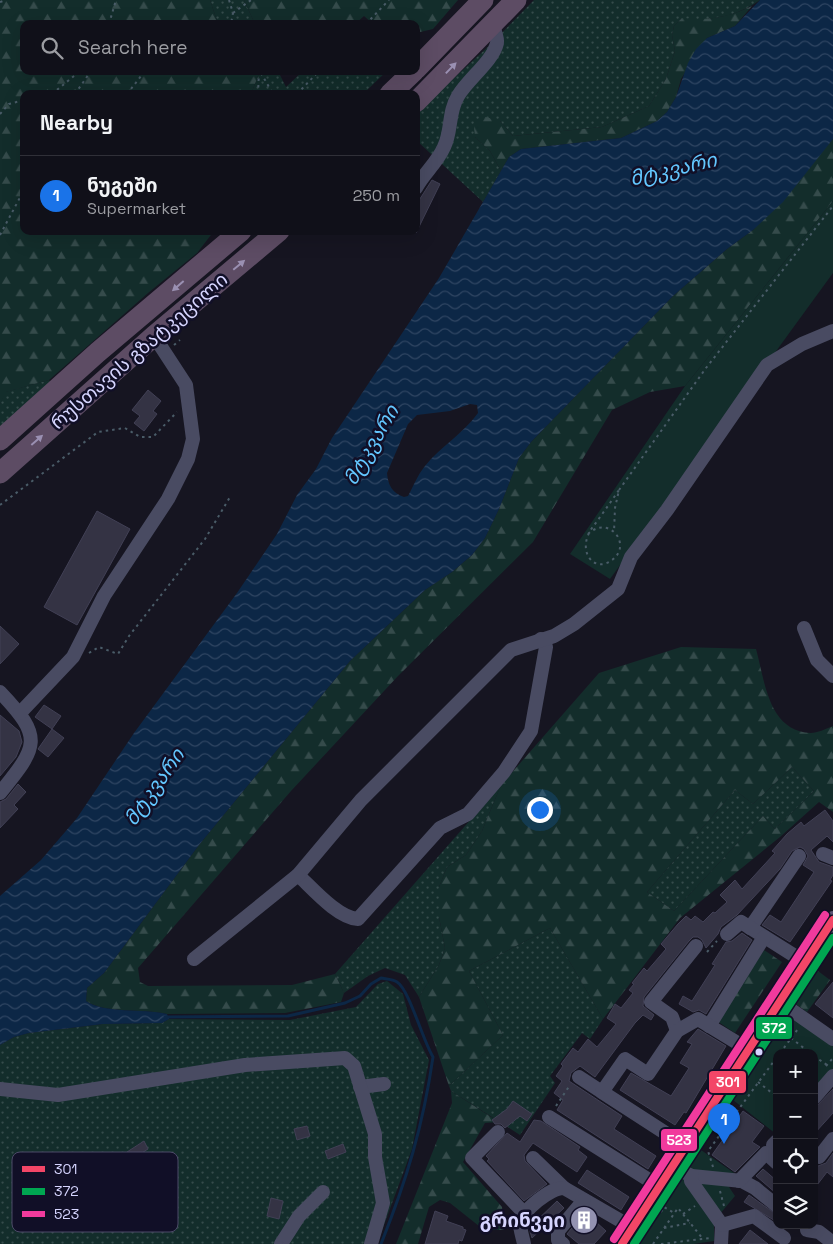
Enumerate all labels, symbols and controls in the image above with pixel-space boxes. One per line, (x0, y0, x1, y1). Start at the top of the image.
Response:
search box (20, 20, 420, 75)
icon: search (38, 34, 66, 62)
text: Search here (78, 35, 188, 60)
one-way arrow (445, 62, 457, 74)
text: Nearby (40, 109, 113, 136)
water label: მტკვარი (627, 146, 720, 192)
text: ნუგეში (87, 173, 158, 198)
text: 1 (52, 185, 60, 206)
text: 250 m (353, 185, 400, 206)
text: Supermarket (87, 198, 186, 219)
one-way arrow (232, 260, 245, 271)
street label: რუსთავის გზატკეცილი (45, 267, 233, 435)
one-way arrow (172, 280, 184, 292)
water label: მტკვარი (338, 399, 405, 490)
one-way arrow (30, 434, 42, 446)
water label: მტკვარი (118, 742, 191, 831)
your location (527, 797, 553, 823)
line badge: 372 (755, 1016, 793, 1040)
text: 372 (762, 1019, 786, 1037)
unlabelled marker (754, 1047, 764, 1057)
map controls (773, 1049, 818, 1229)
button: + (773, 1049, 818, 1094)
line badge: 301 (708, 1070, 747, 1094)
text: 301 (716, 1073, 740, 1091)
button: − (773, 1094, 818, 1139)
pin: 1 (708, 1103, 740, 1144)
line badge: 523 (660, 1128, 698, 1152)
text: 523 (666, 1131, 692, 1149)
button: locate (773, 1139, 818, 1184)
legend (12, 1152, 178, 1232)
text: 301 (54, 1160, 77, 1178)
text: 372 (54, 1182, 79, 1200)
button: layers (773, 1184, 818, 1229)
text: 523 (54, 1205, 79, 1223)
building icon: გრინვეი (569, 1205, 599, 1235)
place label: გრინვეი (480, 1208, 565, 1233)

